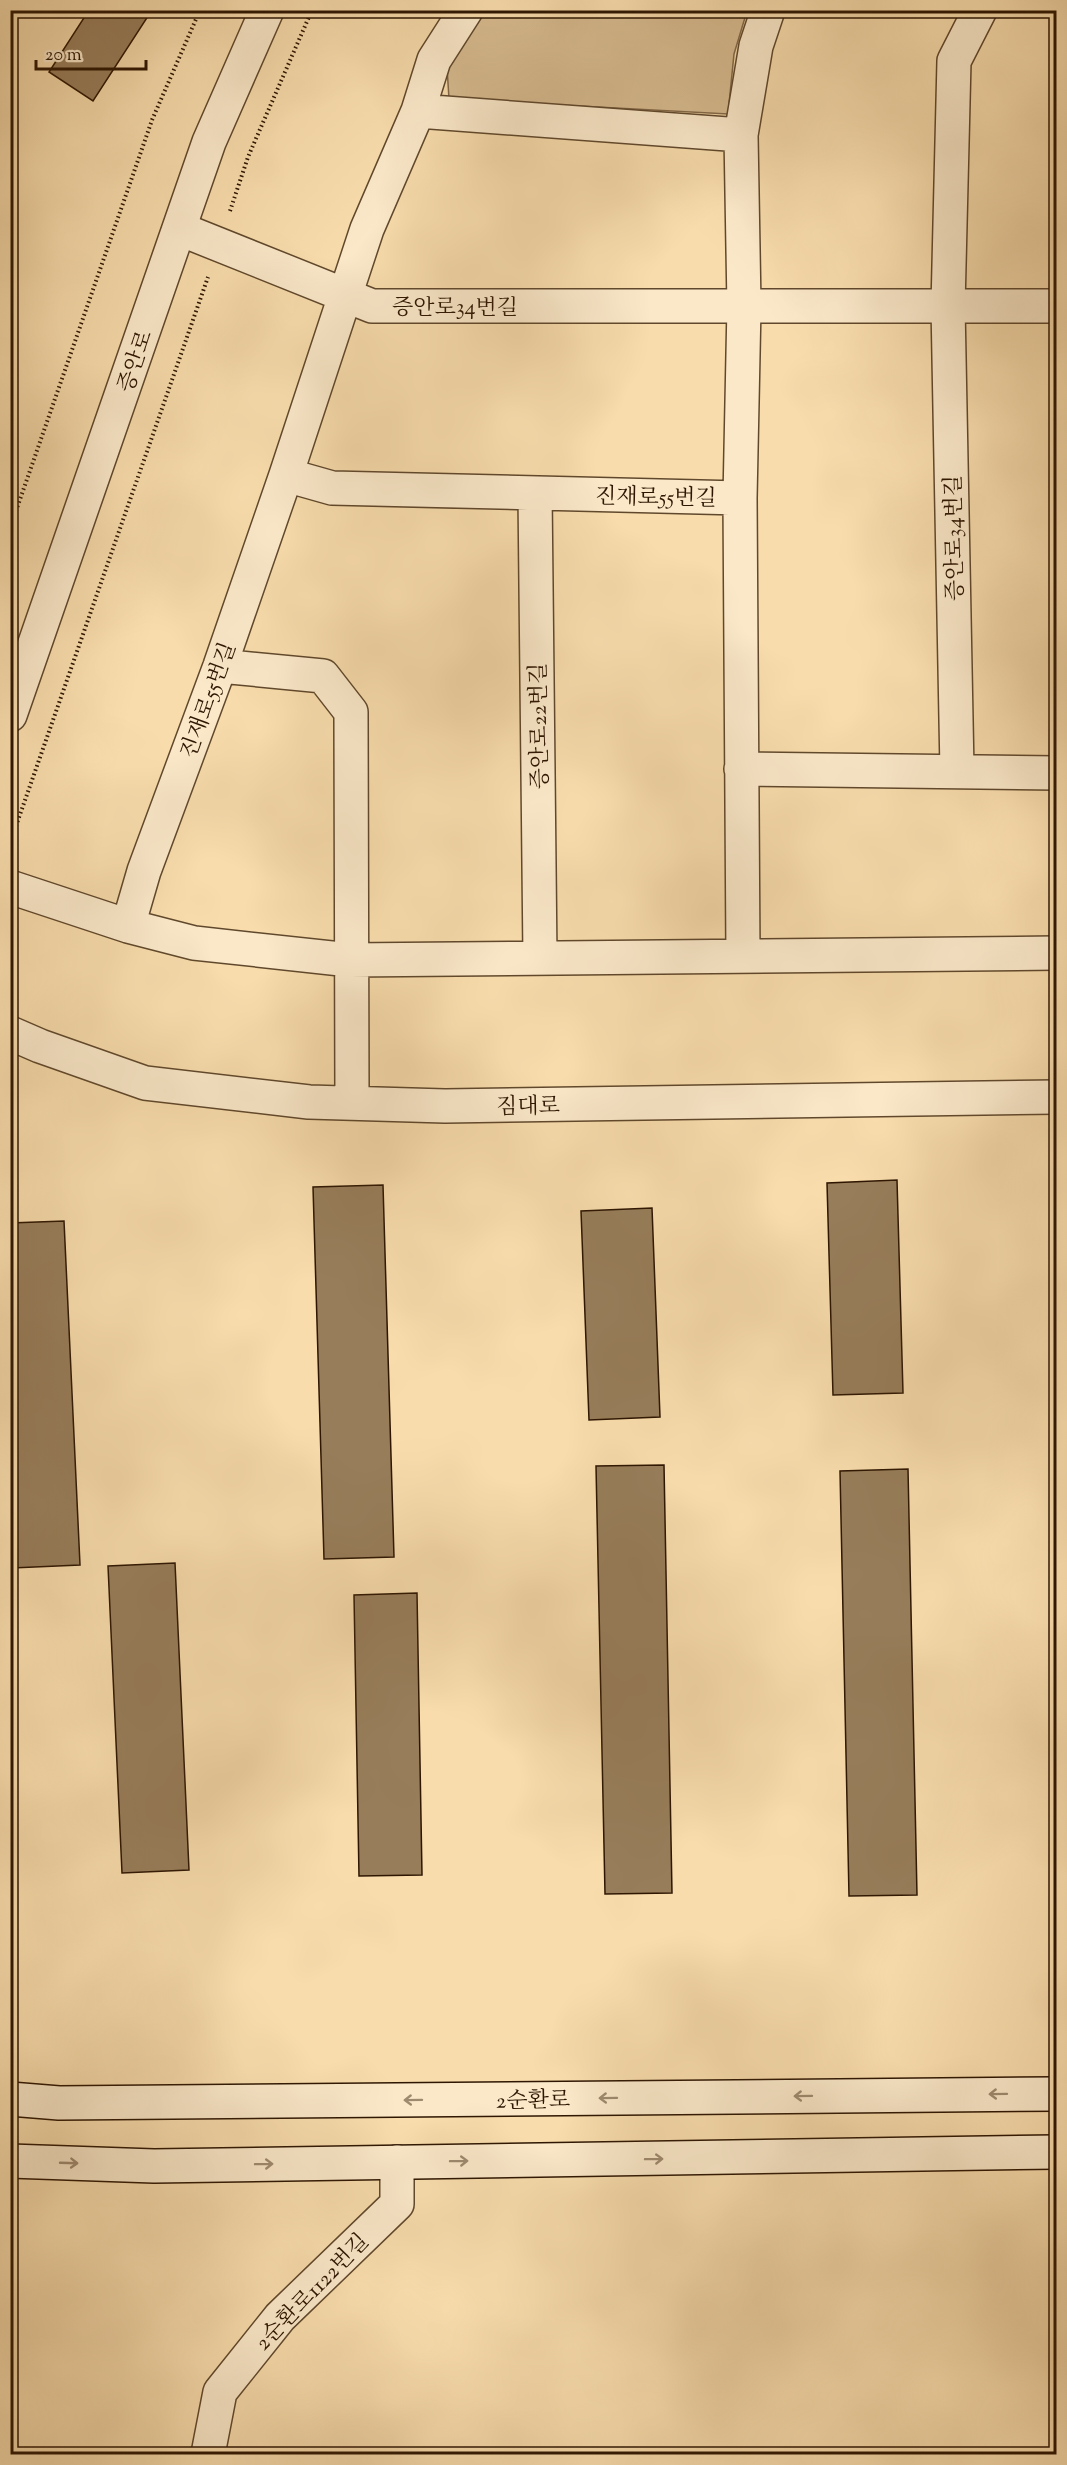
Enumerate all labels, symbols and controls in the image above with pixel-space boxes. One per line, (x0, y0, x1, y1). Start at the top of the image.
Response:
scale bar (36, 33, 146, 71)
text: 20 m (45, 43, 82, 69)
street label: 증안로34번길 (392, 293, 518, 325)
street label: 증안로 (111, 327, 162, 397)
street label: 증안로34번길 (939, 475, 973, 601)
street label: 진재로55번길 (595, 482, 717, 516)
street label: 진재로55번길 (174, 638, 246, 764)
street label: 증안로22번길 (524, 662, 558, 790)
street label: 짐대로 (496, 1091, 560, 1125)
street label: 2순환로 (496, 2085, 570, 2119)
one-way arrow (989, 2088, 1009, 2100)
one-way arrow (794, 2090, 814, 2102)
one-way arrow (599, 2092, 619, 2104)
one-way arrow (404, 2094, 424, 2106)
one-way arrow (643, 2153, 663, 2164)
one-way arrow (448, 2156, 468, 2167)
one-way arrow (58, 2157, 78, 2169)
one-way arrow (253, 2158, 273, 2170)
street label: 2순환로1122번길 (249, 2227, 377, 2359)

